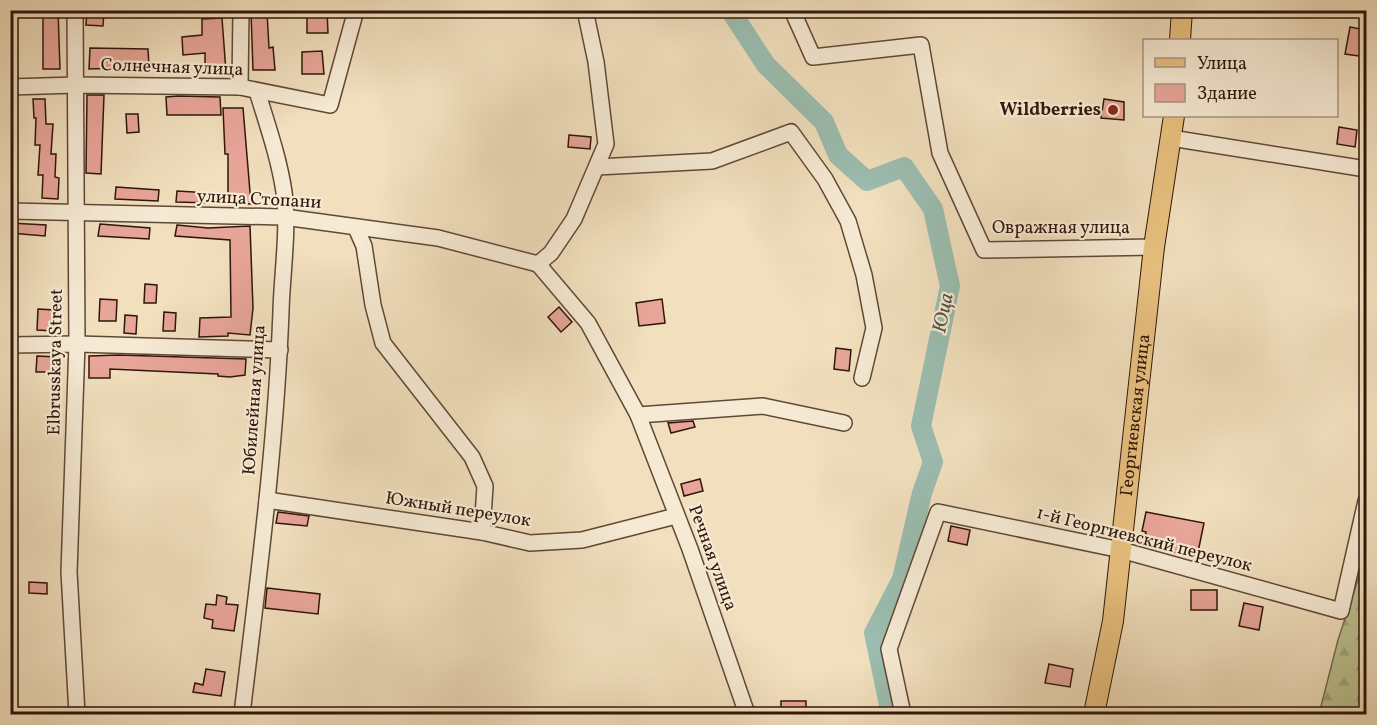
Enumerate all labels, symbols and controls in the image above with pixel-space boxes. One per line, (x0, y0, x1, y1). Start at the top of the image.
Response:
legend (1143, 39, 1338, 117)
text: Улица (1197, 52, 1247, 77)
street label: Солнечная улица (100, 53, 244, 83)
text: Здание (1197, 82, 1257, 107)
place label: Wildberries (1000, 98, 1101, 123)
marker: Wildberries (1106, 103, 1120, 117)
street label: улица Стопани (196, 184, 322, 216)
street label: Овражная улица (992, 216, 1130, 241)
street label: Elbrusskaya Street (42, 288, 70, 436)
water label: Юца (926, 291, 962, 335)
street label: Юбилейная улица (237, 324, 273, 476)
street label: Георгиевская улица (1114, 333, 1157, 498)
street label: Южный переулок (384, 486, 533, 534)
street label: 1-й Георгиевский переулок (1034, 501, 1255, 579)
street label: Речная улица (681, 502, 743, 614)

